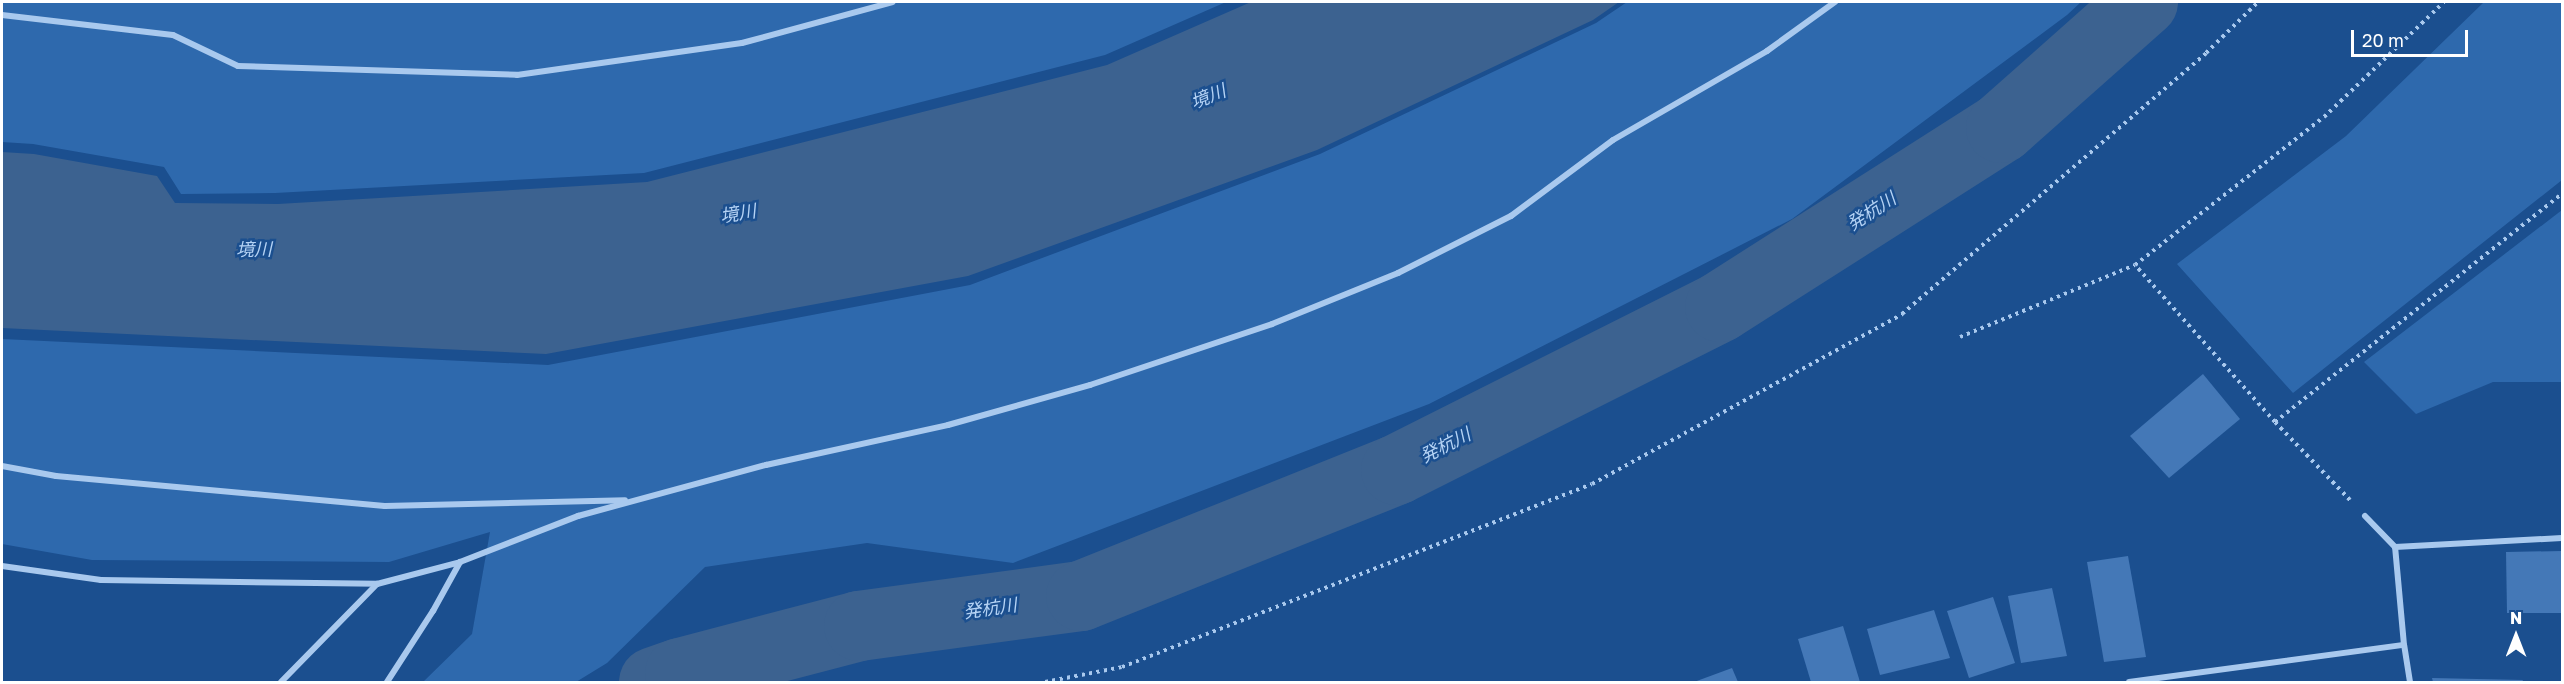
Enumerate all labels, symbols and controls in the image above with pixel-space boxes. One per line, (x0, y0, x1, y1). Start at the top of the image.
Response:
scale bar (2354, 18, 2471, 56)
text: 20 m (2362, 29, 2404, 51)
water label: 境川 (1187, 79, 1229, 113)
water label: 発杭川 (1842, 187, 1900, 235)
water label: 境川 (719, 200, 757, 226)
water label: 境川 (236, 238, 272, 260)
water label: 発杭川 (1416, 423, 1474, 467)
water label: 発杭川 (962, 594, 1018, 622)
north arrow (2486, 606, 2546, 666)
text: N (2510, 608, 2522, 628)

